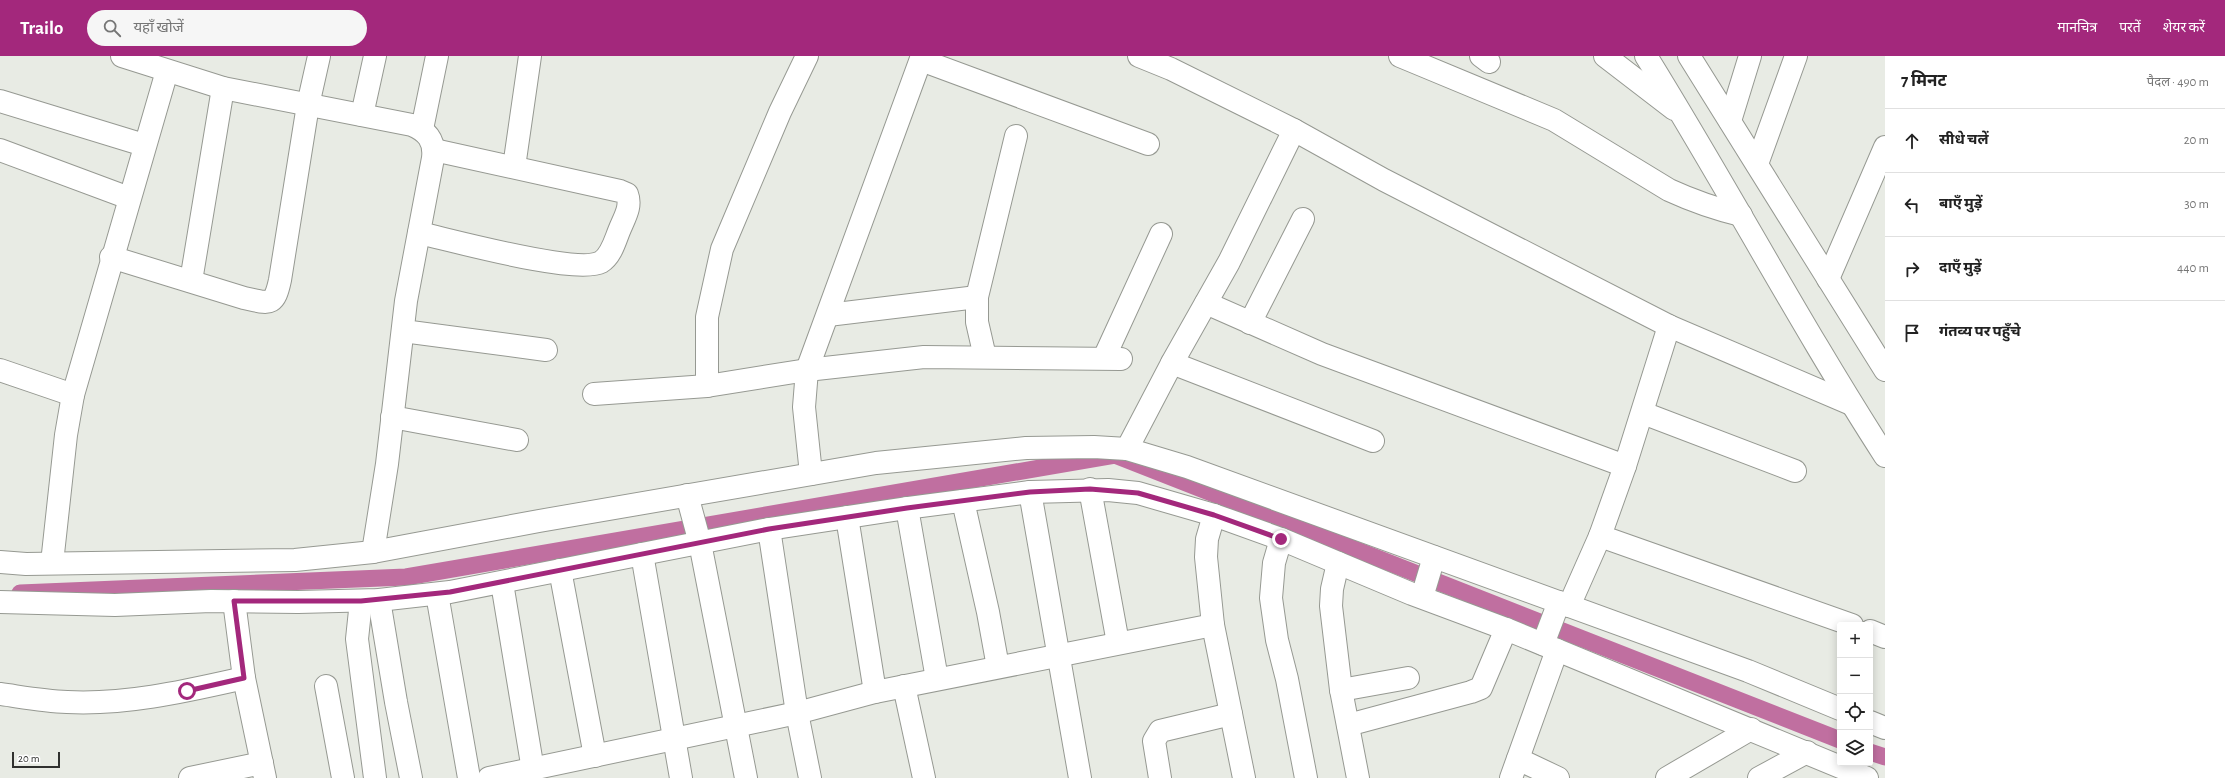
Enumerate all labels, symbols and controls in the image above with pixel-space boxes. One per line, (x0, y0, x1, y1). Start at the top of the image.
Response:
search box (87, 10, 367, 46)
icon: search (101, 17, 123, 39)
text: Trailo (20, 19, 63, 38)
text: यहाँ खोजें (133, 20, 184, 35)
text: मानचित्र (2057, 21, 2097, 35)
text: परतें (2119, 21, 2141, 35)
text: शेयर करें (2163, 21, 2205, 35)
text: 7 मिनट (1901, 72, 1947, 89)
text: पैदल · 490 m (2147, 76, 2209, 89)
icon: ahead (1901, 130, 1923, 152)
text: सीधे चलें (1939, 132, 1989, 147)
text: 20 m (2184, 134, 2209, 147)
icon: left (1901, 194, 1923, 216)
text: बाएँ मुड़ें (1939, 196, 1982, 211)
text: 30 m (2184, 198, 2209, 211)
icon: right (1901, 258, 1923, 280)
text: दाएँ मुड़ें (1939, 260, 1982, 275)
text: 440 m (2177, 262, 2209, 275)
icon: arrive (1901, 322, 1923, 344)
text: गंतव्य पर पहुँचे (1939, 324, 2021, 339)
route end (1272, 530, 1290, 548)
map controls (1837, 622, 1873, 766)
button: + (1837, 622, 1873, 658)
button: − (1837, 658, 1873, 694)
route start (178, 682, 196, 700)
button: locate (1837, 694, 1873, 730)
button: layers (1837, 730, 1873, 766)
scale bar (12, 750, 60, 769)
text: 20 m (18, 753, 39, 764)

